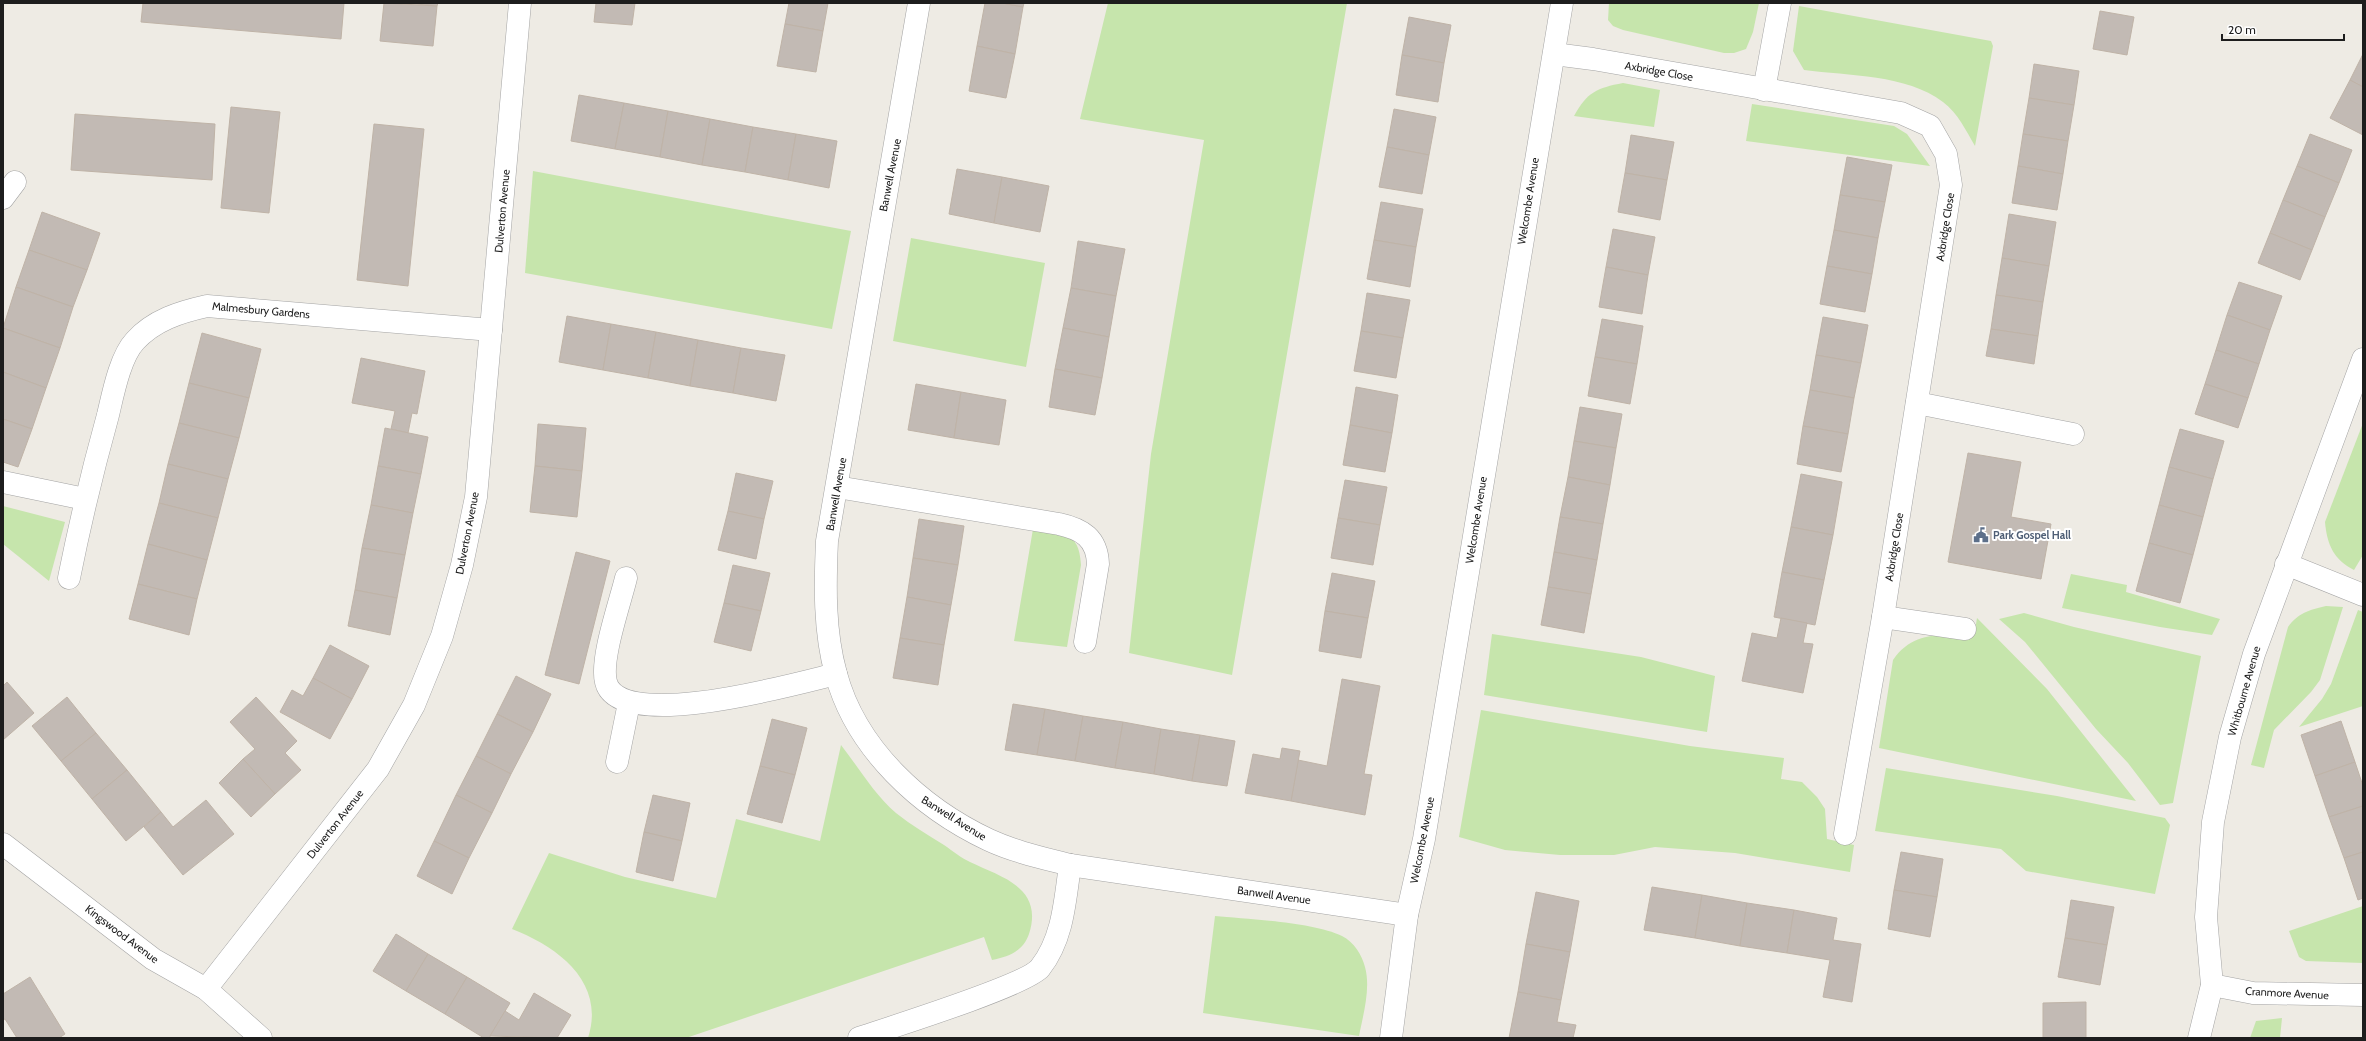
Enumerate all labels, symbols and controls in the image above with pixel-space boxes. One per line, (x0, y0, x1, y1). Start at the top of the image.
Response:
scale bar (2222, 16, 2344, 42)
text: 20 m (2228, 22, 2256, 37)
street label: Axbridge Close (1624, 58, 1695, 84)
street label: Banwell Avenue (876, 137, 904, 213)
street label: Welcombe Avenue (1514, 156, 1542, 245)
street label: Dulverton Avenue (491, 168, 513, 253)
street label: Axbridge Close (1933, 191, 1957, 262)
street label: Malmesbury Gardens (211, 299, 311, 321)
street label: Banwell Avenue (823, 456, 849, 532)
street label: Welcombe Avenue (1462, 475, 1490, 564)
street label: Dulverton Avenue (452, 490, 482, 575)
street label: Axbridge Close (1882, 511, 1906, 582)
public building icon: Park Gospel Hall (1972, 526, 1990, 544)
place label: Park Gospel Hall (1993, 528, 2071, 542)
street label: Whitbourne Avenue (2224, 644, 2264, 738)
street label: Dulverton Avenue (304, 786, 367, 861)
street label: Banwell Avenue (919, 792, 989, 844)
street label: Welcombe Avenue (1407, 795, 1437, 884)
street label: Banwell Avenue (1236, 883, 1312, 907)
street label: Kingswood Avenue (82, 902, 162, 966)
street label: Cranmore Avenue (2245, 984, 2329, 1002)

